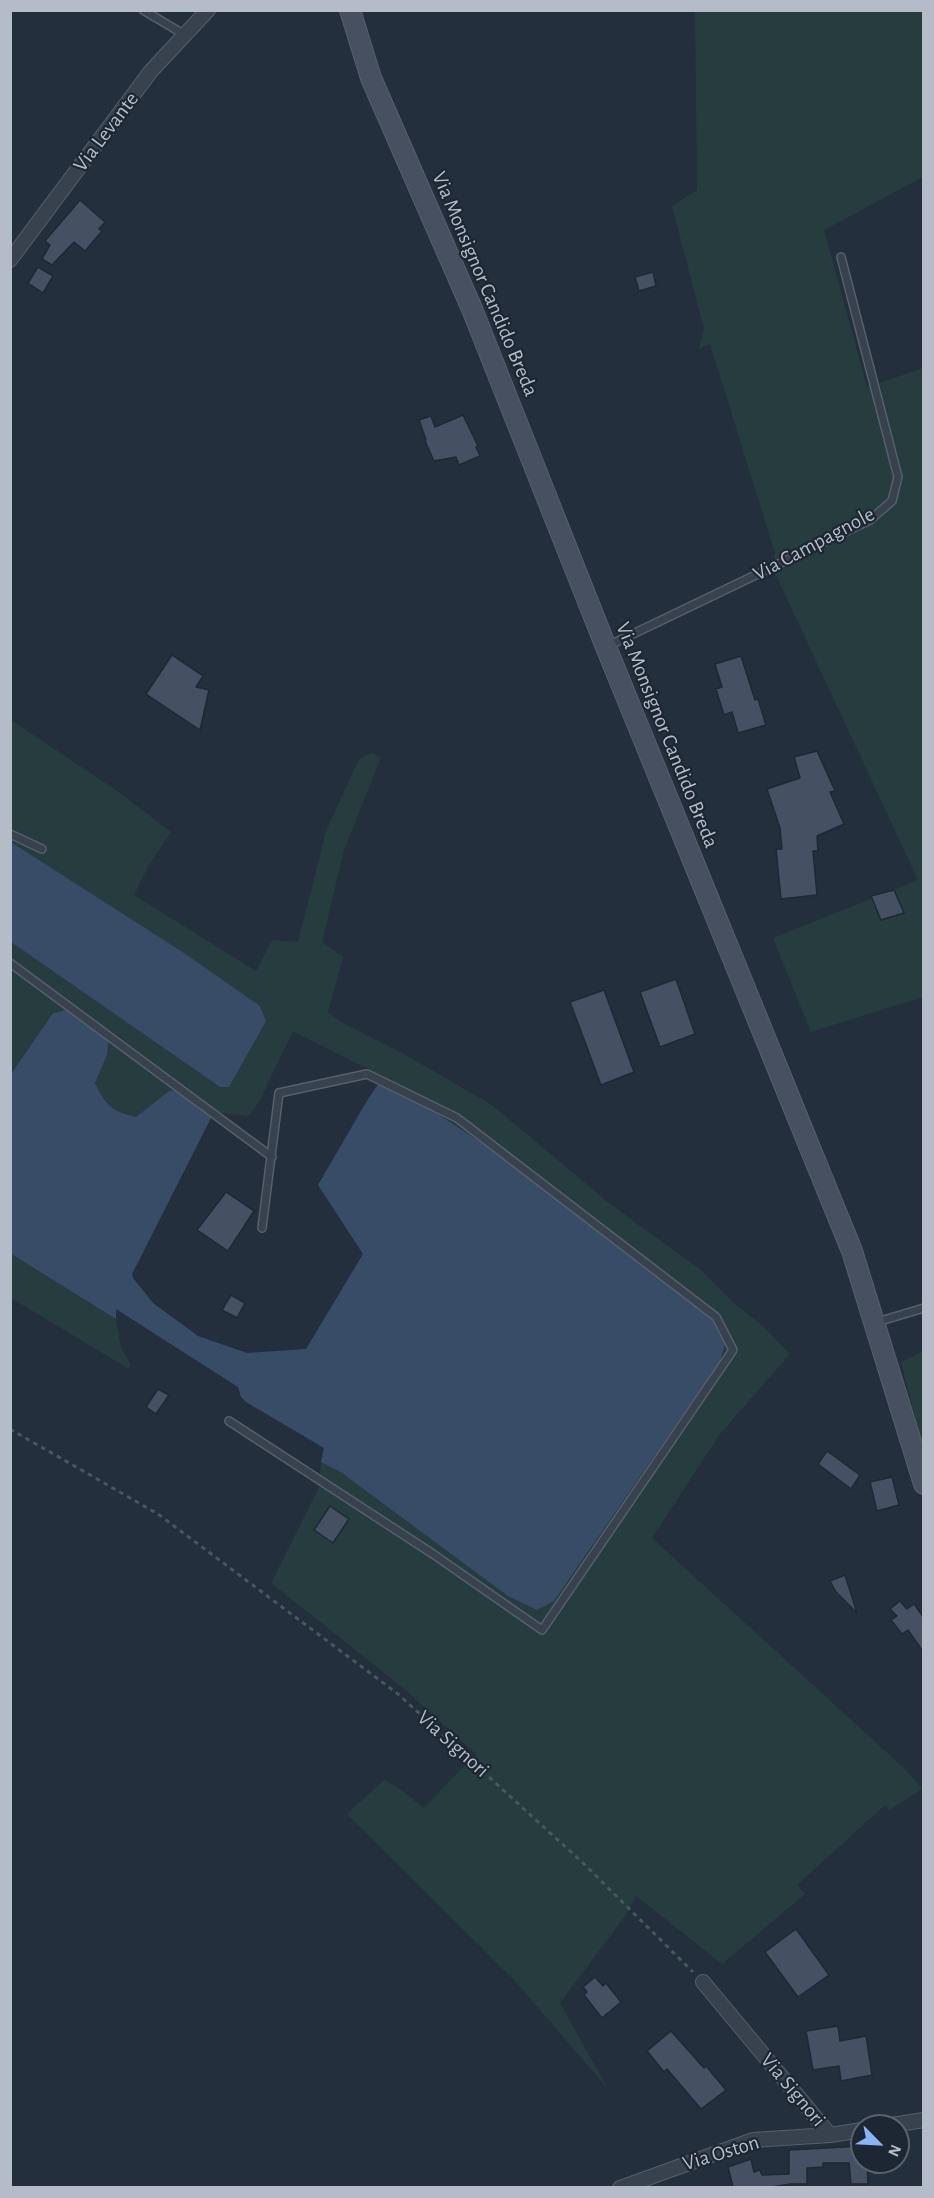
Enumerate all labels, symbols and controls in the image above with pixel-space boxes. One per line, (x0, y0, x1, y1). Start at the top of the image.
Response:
street label: Via Levante (68, 87, 144, 177)
street label: Via Monsignor Candido Breda (426, 168, 544, 400)
street label: Via Campagnole (749, 501, 879, 587)
street label: Via Monsignor Candido Breda (610, 618, 724, 852)
street label: Via Signori (412, 1705, 494, 1783)
street label: Via Signori (755, 2048, 831, 2132)
north arrow (850, 2114, 910, 2174)
street label: Via Oston (680, 2129, 762, 2177)
text: N (885, 2142, 904, 2159)

